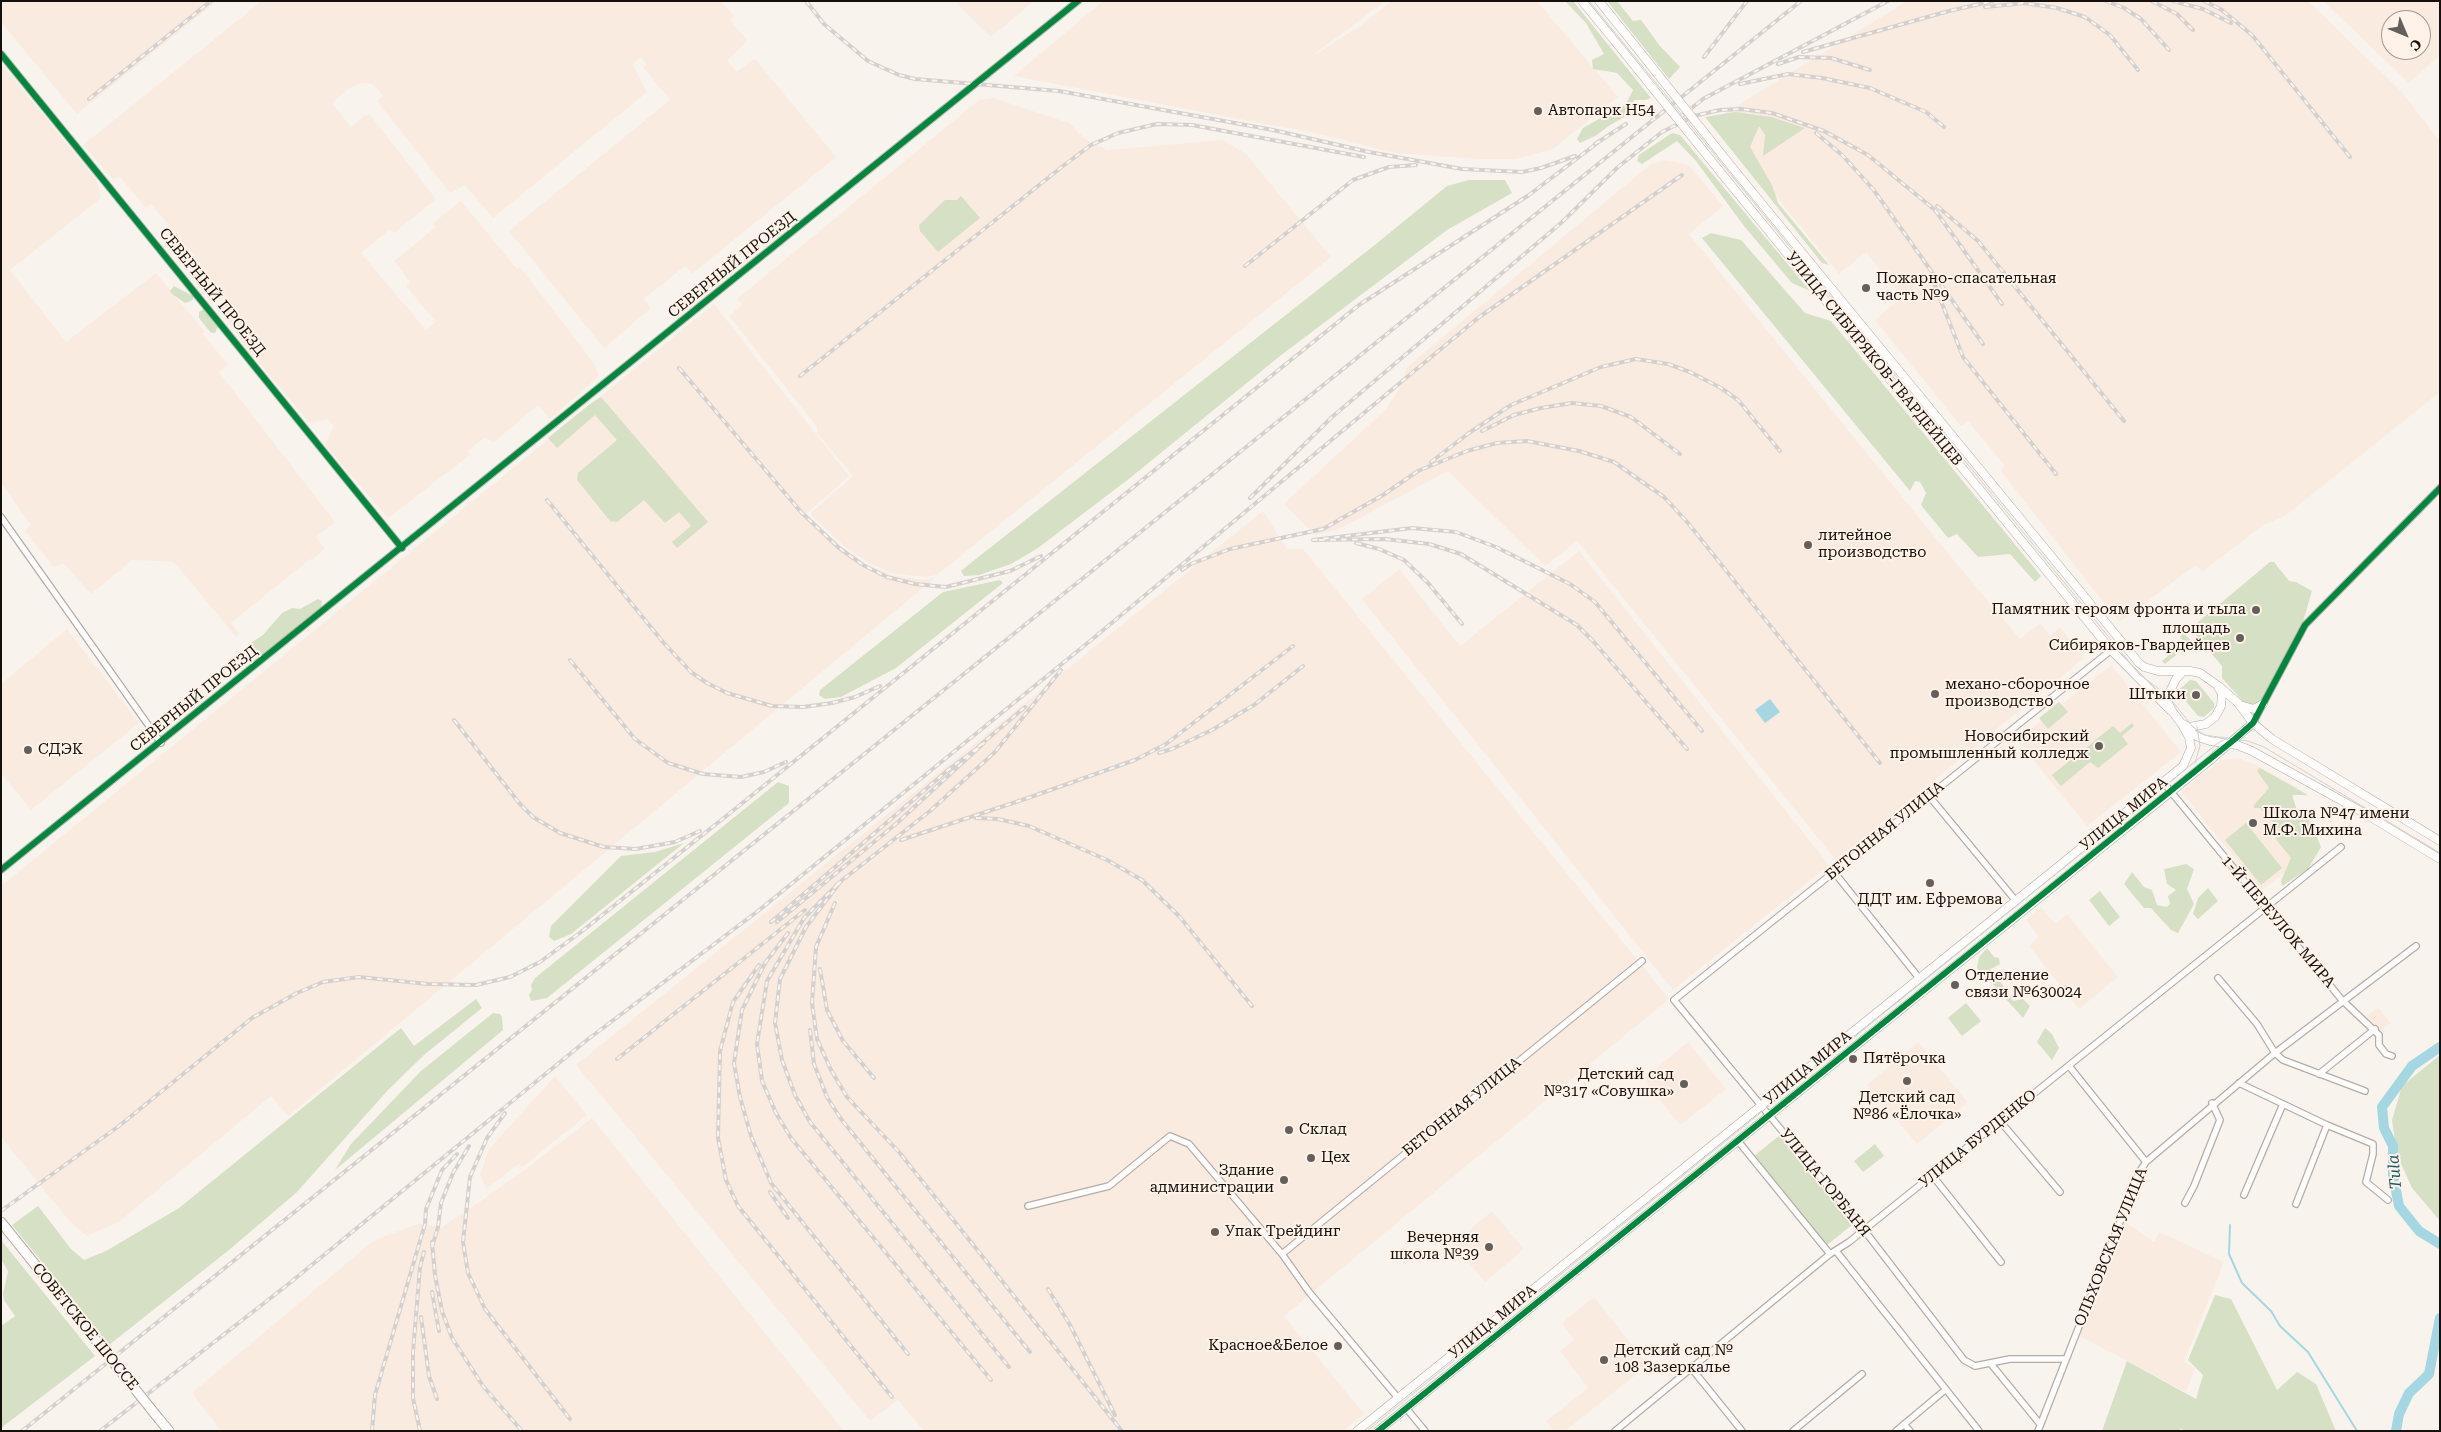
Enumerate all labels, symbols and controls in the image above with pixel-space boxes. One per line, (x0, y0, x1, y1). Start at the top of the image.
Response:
north arrow (2381, 10, 2431, 60)
text: С (2407, 36, 2425, 54)
place label: Автопарк Н54 (1548, 102, 1655, 120)
marker: Автопарк Н54 (1532, 105, 1544, 117)
street label: СЕВЕРНЫЙ ПРОЕЗД (665, 208, 799, 322)
street label: СЕВЕРНЫЙ ПРОЕЗД (155, 225, 269, 359)
street label: УЛИЦА СИБИРЯКОВ-ГВАРДЕЙЦЕВ (1782, 248, 1966, 470)
place label: Пожарно-спасательная часть №9 (1876, 270, 2056, 305)
marker: Пожарно-спасательная часть №9 (1860, 282, 1872, 294)
place label: литейное производство (1818, 527, 1926, 562)
marker: литейное производство (1802, 539, 1814, 551)
place label: Памятник героям фронта и тыла (1991, 601, 2246, 619)
marker: Памятник героям фронта и тыла (2250, 604, 2262, 616)
place label: площадь Сибиряков-Гвардейцев (2049, 620, 2230, 655)
marker: площадь Сибиряков-Гвардейцев (2234, 632, 2246, 644)
street label: СЕВЕРНЫЙ ПРОЕЗД (127, 642, 261, 756)
place label: механо-сборочное производство (1945, 676, 2089, 711)
place label: Штыки (2129, 686, 2186, 704)
marker: механо-сборочное производство (1929, 688, 1941, 700)
marker: Штыки (2190, 689, 2202, 701)
place label: Новосибирский промышленный колледж (1890, 728, 2089, 763)
marker: Новосибирский промышленный колледж (2093, 740, 2105, 752)
place label: СДЭК (38, 741, 83, 759)
marker: СДЭК (22, 744, 34, 756)
street label: УЛИЦА МИРА (2077, 773, 2171, 855)
street label: БЕТОННАЯ УЛИЦА (1822, 778, 1948, 884)
place label: Школа №47 имени М.Ф. Михина (2263, 805, 2410, 840)
marker: Школа №47 имени М.Ф. Михина (2247, 817, 2259, 829)
street label: 1-Й ПЕРЕУЛОК МИРА (2217, 852, 2339, 992)
marker: ДДТ им. Ефремова (1924, 877, 1936, 889)
place label: ДДТ им. Ефремова (1858, 891, 2002, 909)
place label: Отделение связи №630024 (1965, 967, 2082, 1002)
marker: Отделение связи №630024 (1949, 979, 1961, 991)
street label: УЛИЦА МИРА (1761, 1027, 1855, 1109)
place label: Пятёрочка (1863, 1050, 1946, 1068)
marker: Пятёрочка (1847, 1053, 1859, 1065)
street label: БЕТОННАЯ УЛИЦА (1399, 1054, 1525, 1160)
place label: Детский сад №317 «Совушка» (1543, 1066, 1674, 1101)
marker: Детский сад №86 «Ёлочка» (1901, 1075, 1913, 1087)
marker: Детский сад №317 «Совушка» (1678, 1078, 1690, 1090)
street label: УЛИЦА БУРДЕНКО (1916, 1086, 2040, 1192)
place label: Детский сад №86 «Ёлочка» (1853, 1089, 1961, 1124)
place label: Склад (1299, 1121, 1347, 1139)
marker: Склад (1283, 1124, 1295, 1136)
street label: УЛИЦА ГОРБАНЯ (1776, 1125, 1874, 1241)
place label: Цех (1321, 1149, 1350, 1167)
marker: Цех (1305, 1152, 1317, 1164)
water label: Tula (2384, 1154, 2406, 1190)
place label: Здание администрации (1150, 1162, 1274, 1197)
street label: ОЛЬХОВСКАЯ УЛИЦА (2071, 1165, 2151, 1329)
marker: Здание администрации (1278, 1174, 1290, 1186)
place label: Упак Трейдинг (1225, 1223, 1341, 1241)
marker: Упак Трейдинг (1209, 1226, 1221, 1238)
place label: Вечерняя школа №39 (1390, 1229, 1479, 1264)
marker: Вечерняя школа №39 (1483, 1241, 1495, 1253)
street label: СОВЕТСКОЕ ШОССЕ (28, 1260, 142, 1394)
street label: УЛИЦА МИРА (1446, 1281, 1540, 1363)
place label: Красное&Белое (1208, 1337, 1328, 1355)
marker: Красное&Белое (1332, 1340, 1344, 1352)
place label: Детский сад № 108 Зазеркалье (1614, 1342, 1733, 1377)
marker: Детский сад № 108 Зазеркалье (1598, 1354, 1610, 1366)

